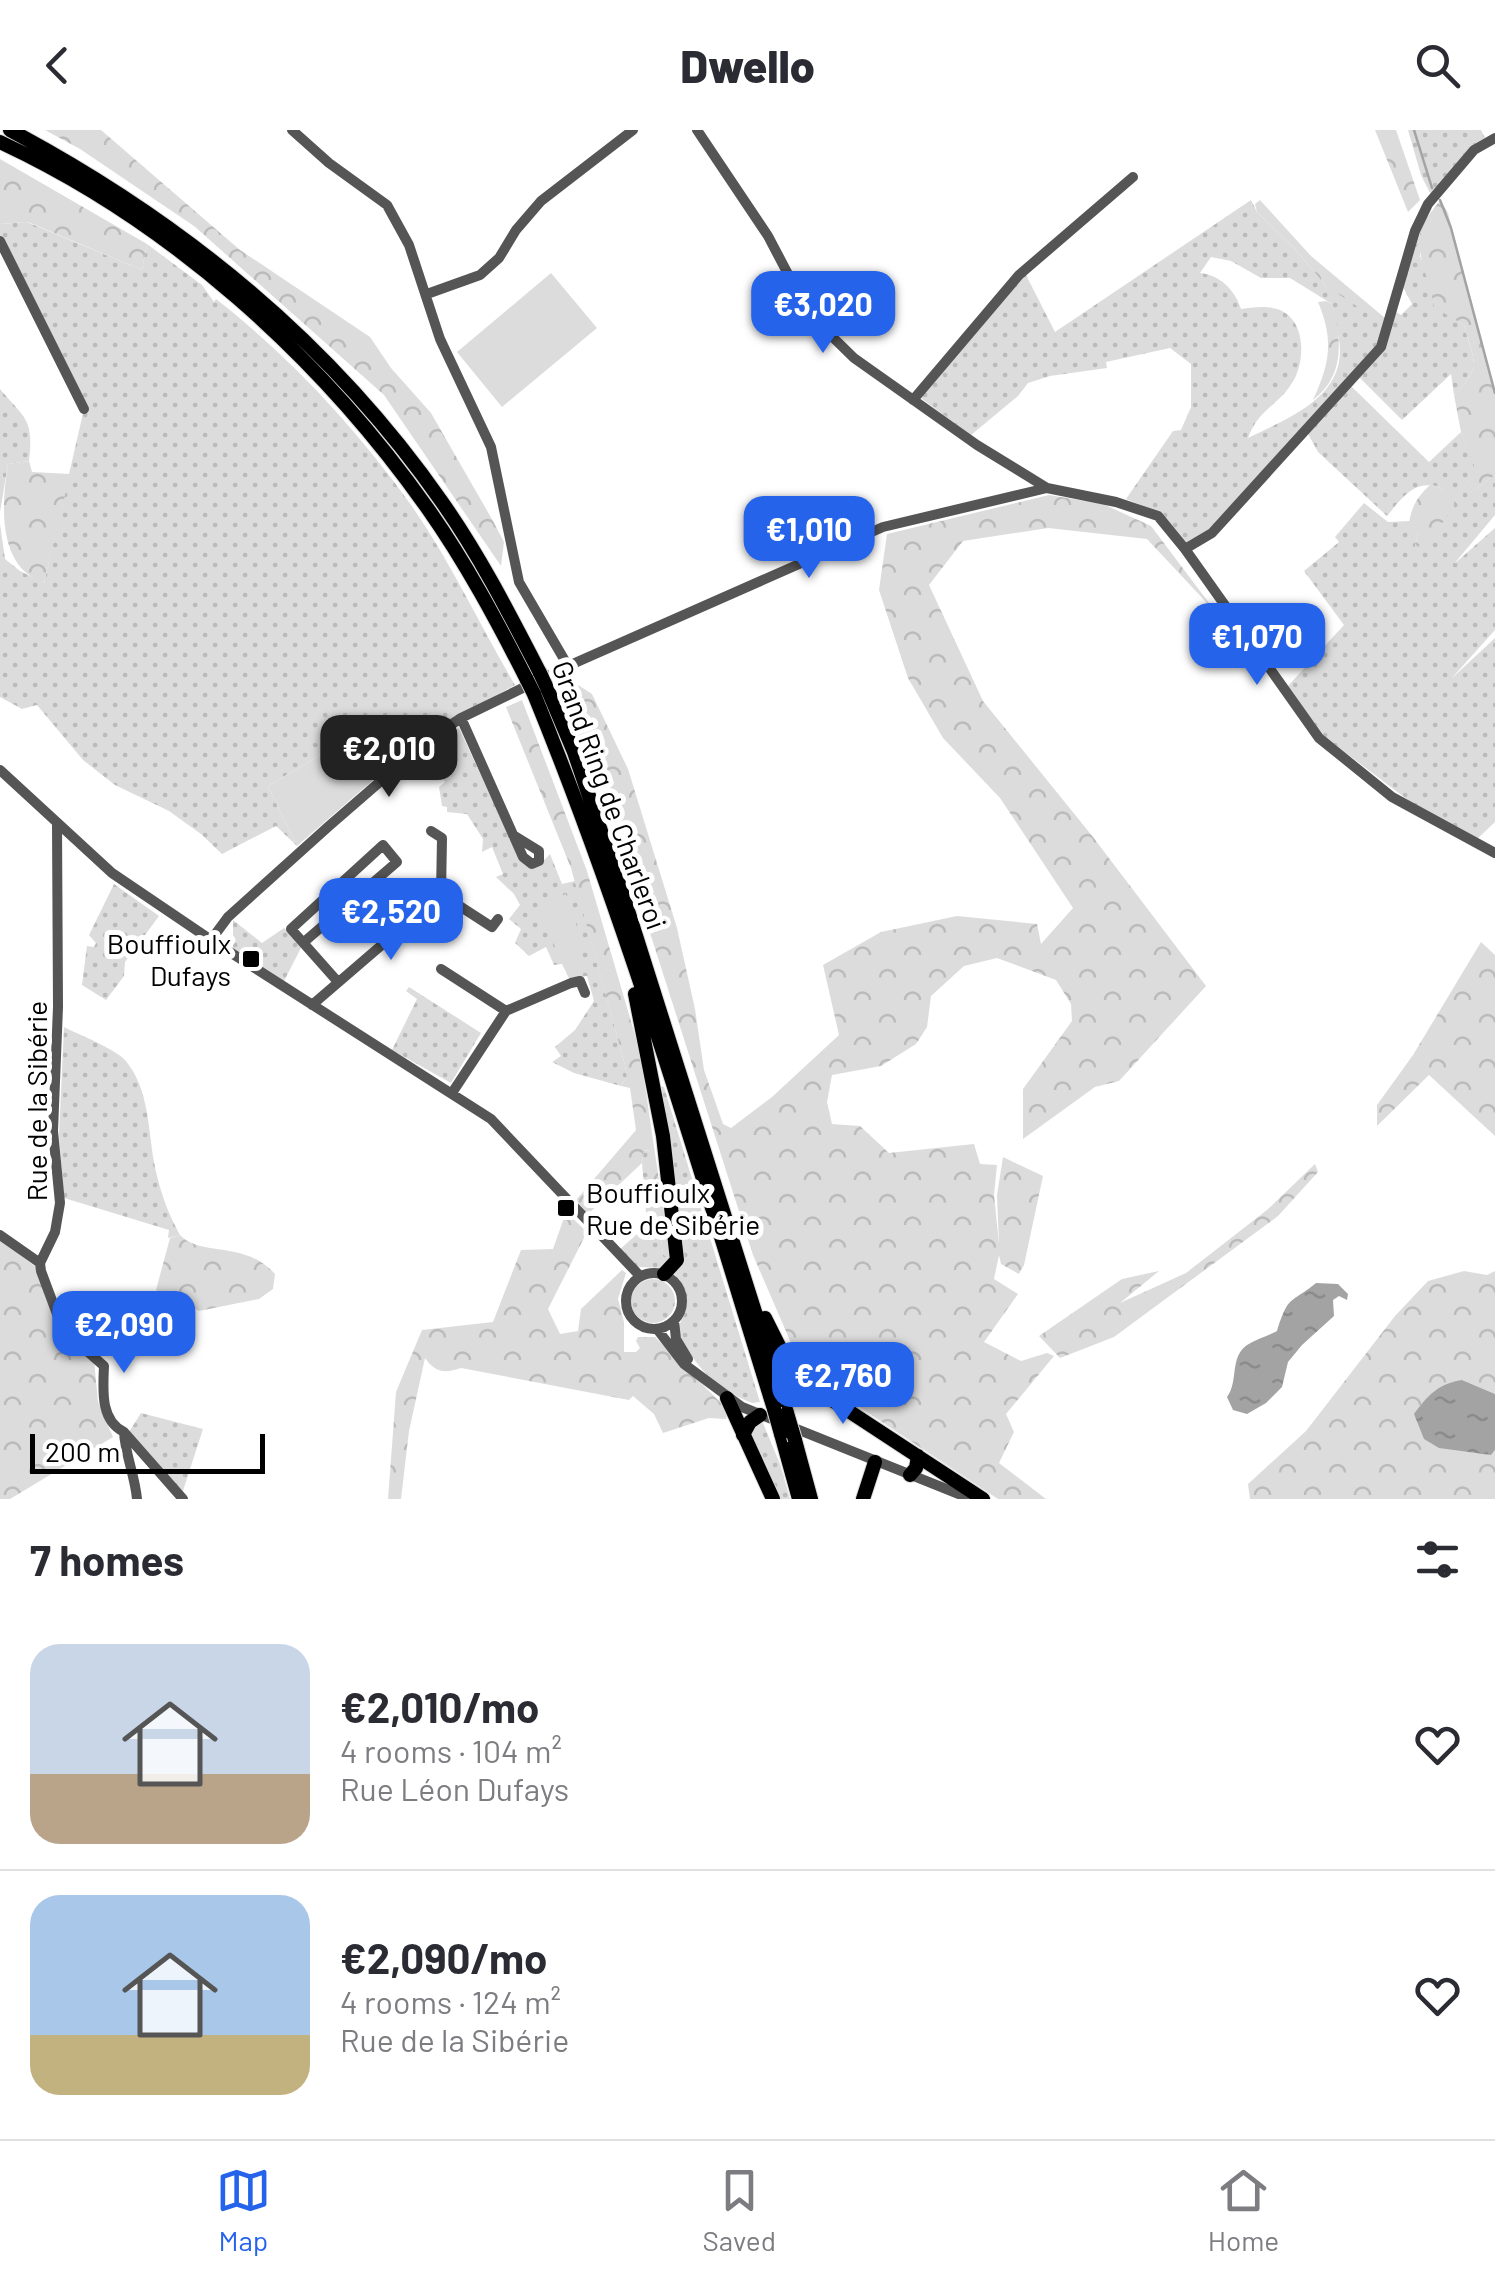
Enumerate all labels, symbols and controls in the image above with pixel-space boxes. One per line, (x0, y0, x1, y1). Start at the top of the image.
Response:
icon: back (30, 38, 85, 93)
text: Dwello (680, 38, 815, 92)
icon: search (1410, 38, 1465, 93)
pin: €3,020 (742, 271, 904, 356)
text: €3,020 (773, 284, 873, 322)
pin: €1,010 (728, 496, 890, 581)
text: €1,010 (766, 509, 852, 547)
pin: €1,070 (1176, 603, 1338, 688)
text: €1,070 (1211, 616, 1303, 654)
street label: Grand Ring de Charleroi (546, 656, 674, 934)
pin: €2,010 (308, 715, 470, 800)
text: €2,010 (342, 728, 436, 766)
pin: €2,520 (310, 878, 472, 963)
text: €2,520 (341, 891, 441, 929)
place label: Bouffioulx Dufays (107, 926, 231, 992)
marker: Bouffioulx Dufays (240, 948, 262, 970)
street label: Rue de la Sibérie (19, 1001, 53, 1201)
place label: Bouffioulx Rue de Sibérie (586, 1175, 760, 1241)
marker: Bouffioulx Rue de Sibérie (555, 1197, 577, 1219)
pin: €2,090 (43, 1291, 205, 1376)
text: €2,090 (74, 1304, 174, 1342)
pin: €2,760 (762, 1342, 924, 1427)
text: €2,760 (794, 1355, 892, 1393)
scale bar (30, 1429, 265, 1474)
text: 200 m (45, 1434, 120, 1468)
icon: filters (1410, 1532, 1465, 1587)
text: 7 homes (30, 1534, 184, 1584)
text: €2,010/mo (340, 1681, 539, 1731)
icon: home (110, 1684, 230, 1804)
icon: heart (1410, 1717, 1465, 1772)
text: 4 rooms · 104 m² (340, 1731, 562, 1769)
text: Rue Léon Dufays (340, 1769, 569, 1807)
text: €2,090/mo (340, 1932, 547, 1982)
icon: home (110, 1935, 230, 2055)
icon: heart (1410, 1968, 1465, 2023)
text: 4 rooms · 124 m² (340, 1982, 561, 2020)
text: Rue de la Sibérie (340, 2020, 569, 2058)
tab: Map (216, 2163, 271, 2257)
tab: Saved (703, 2163, 776, 2257)
tab: Home (1208, 2163, 1279, 2257)

